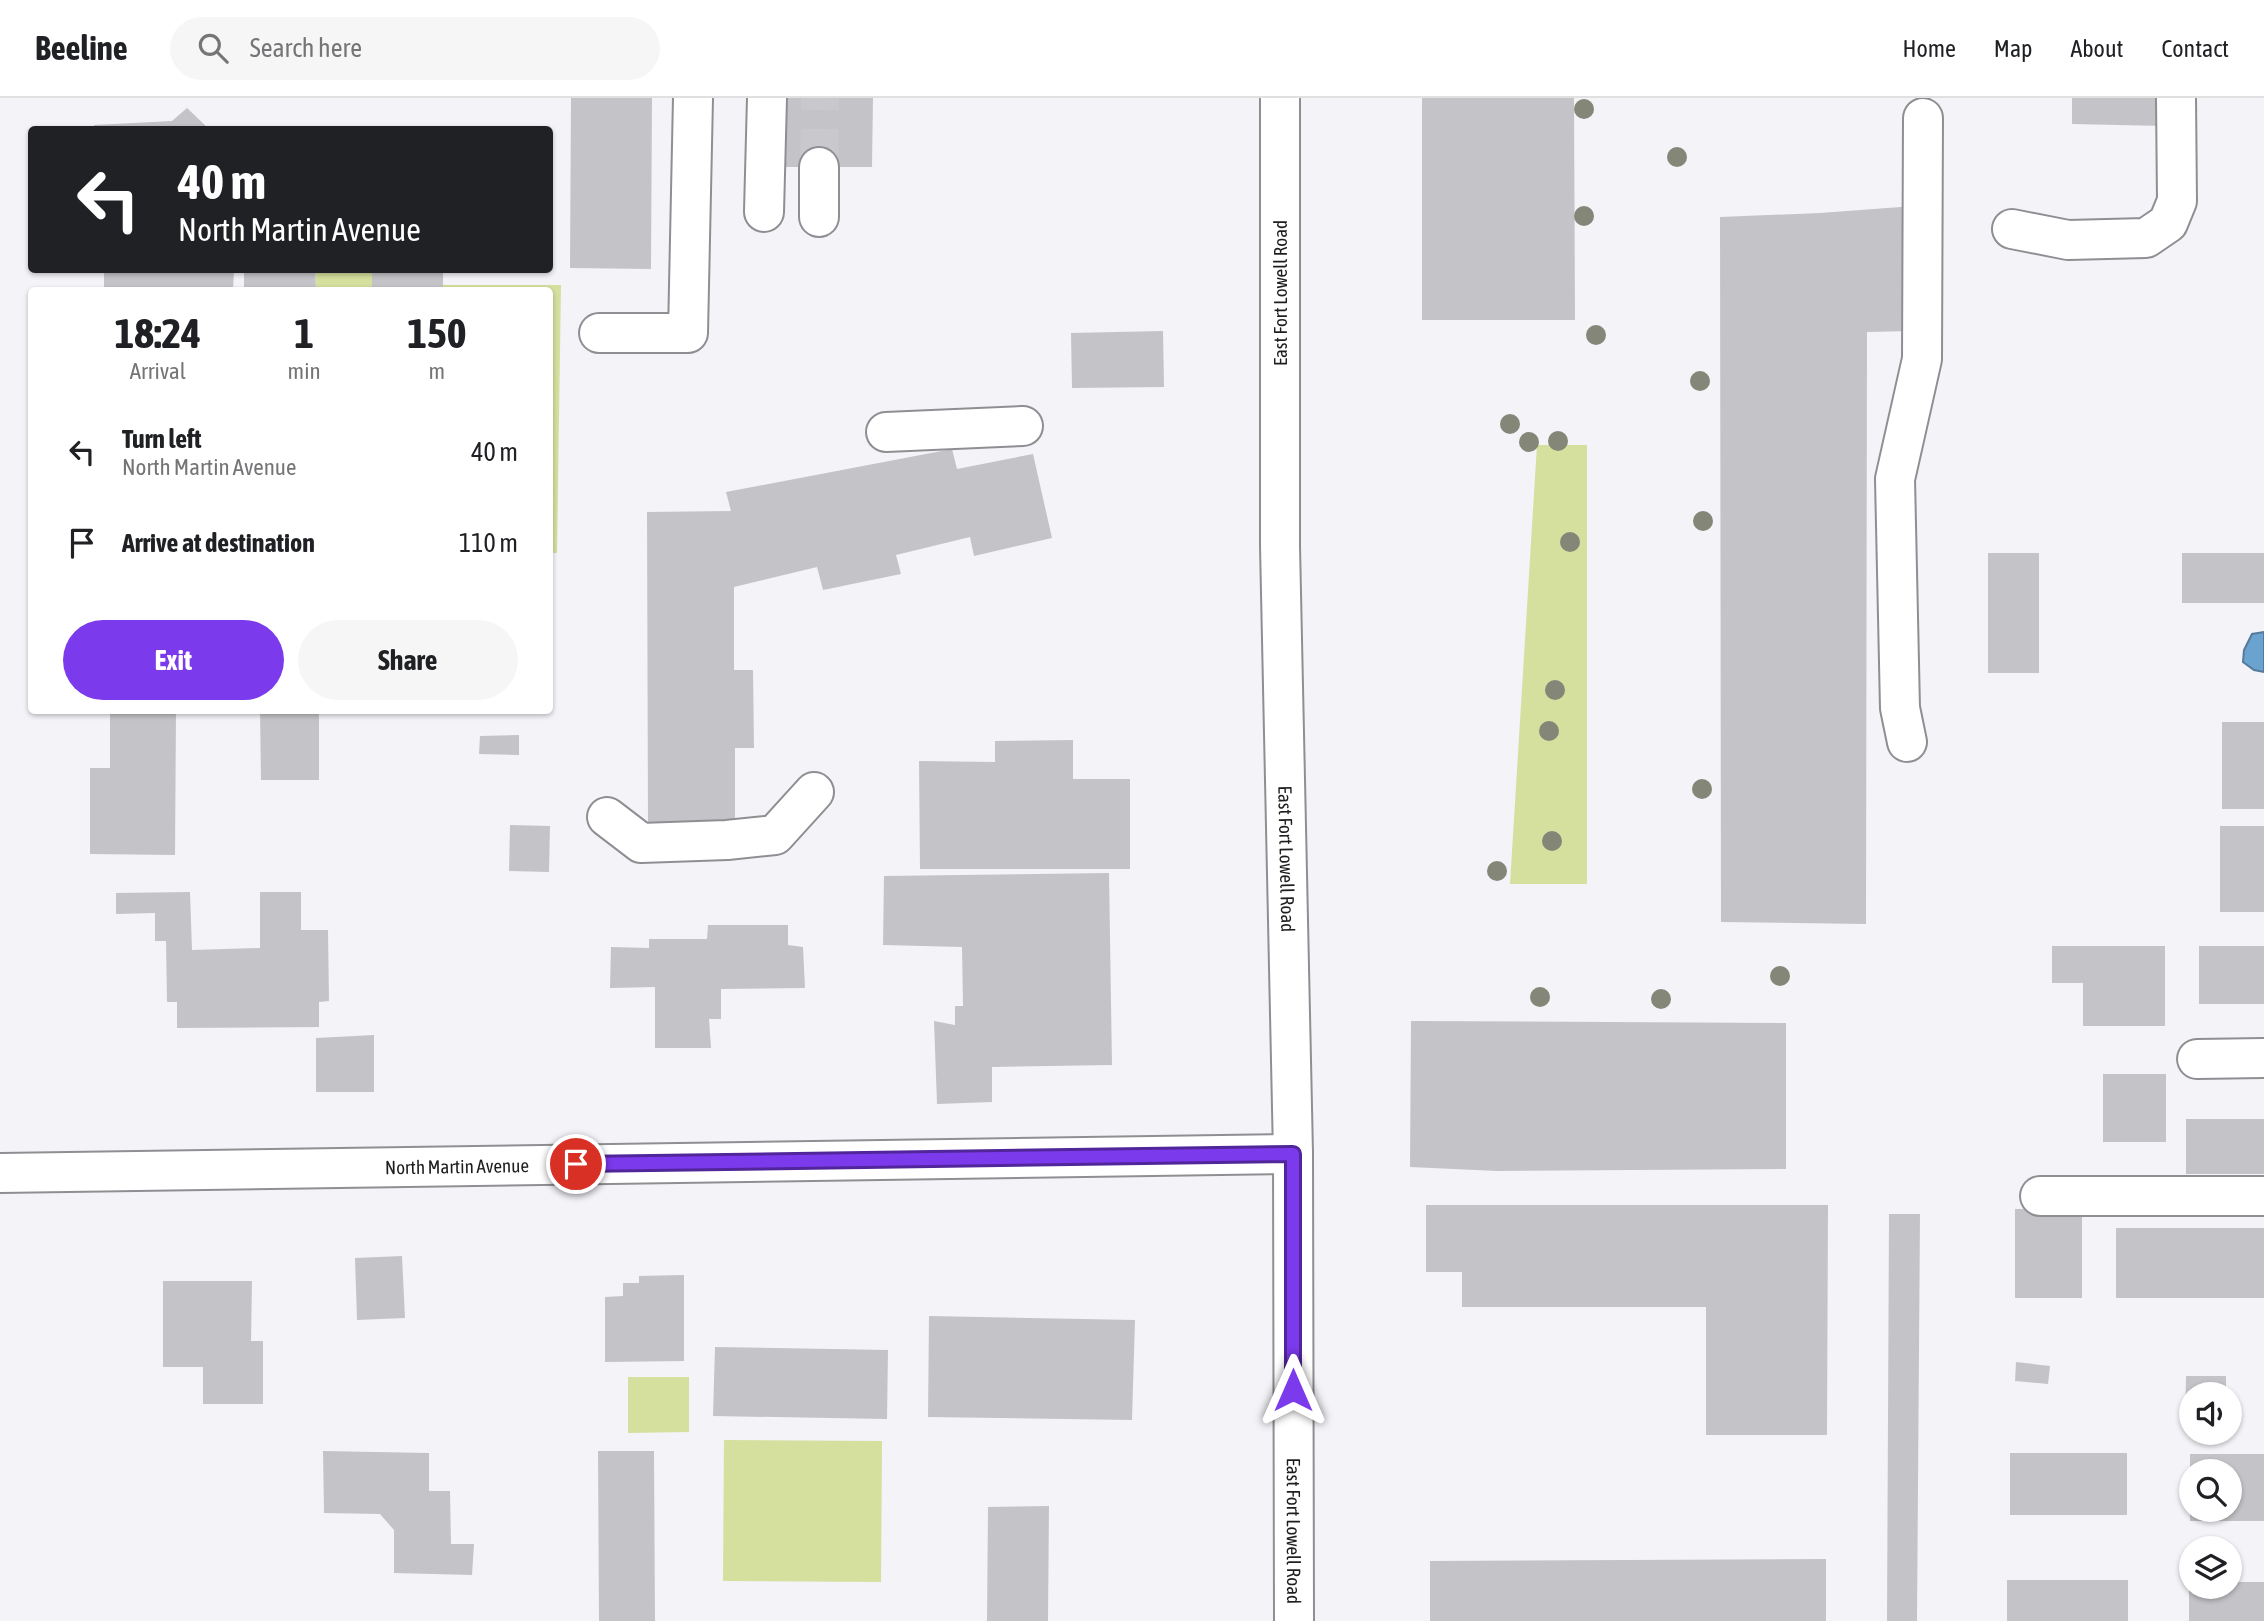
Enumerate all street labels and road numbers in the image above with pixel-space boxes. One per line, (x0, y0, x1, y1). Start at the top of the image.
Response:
street label: East Fort Lowell Road (1269, 220, 1291, 366)
street label: East Fort Lowell Road (1274, 785, 1299, 932)
street label: North Martin Avenue (385, 1154, 529, 1178)
street label: East Fort Lowell Road (1283, 1458, 1305, 1604)

